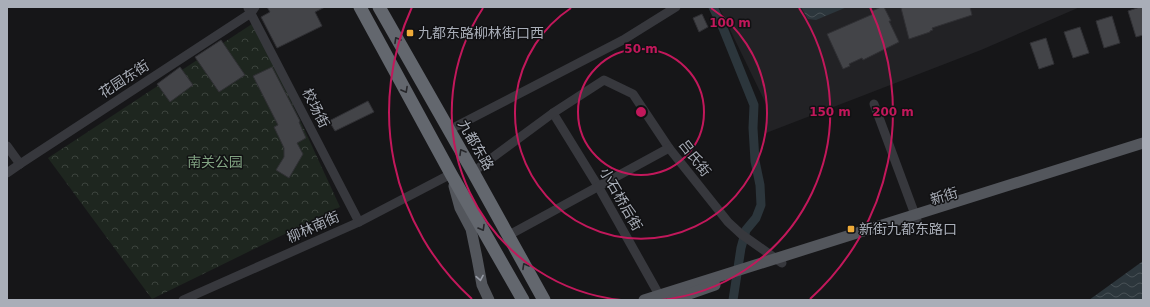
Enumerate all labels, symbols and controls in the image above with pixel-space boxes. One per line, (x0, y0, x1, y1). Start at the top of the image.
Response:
text: 100 m (709, 16, 751, 30)
place label: 九都东路柳林街口西 (418, 25, 544, 41)
marker: 九都东路柳林街口西 (405, 28, 415, 38)
one-way arrow (395, 37, 402, 44)
text: 50 m (624, 42, 658, 56)
street label: 花园东街 (96, 57, 152, 101)
street label: 校场街 (299, 86, 333, 130)
one-way arrow (401, 86, 408, 93)
centre of rings (634, 105, 648, 119)
text: 150 m (809, 105, 851, 119)
text: 200 m (872, 105, 914, 119)
street label: 九都东路 (455, 117, 497, 173)
street label: 吕氏街 (676, 137, 714, 179)
one-way arrow (459, 149, 466, 156)
park label: 南关公园 (187, 154, 243, 170)
street label: 小石桥后街 (597, 165, 645, 233)
street label: 新街 (928, 184, 960, 208)
street label: 柳林南街 (284, 208, 342, 246)
place label: 新街九都东路口 (859, 221, 957, 237)
one-way arrow (477, 224, 484, 232)
marker: 新街九都东路口 (846, 224, 856, 234)
one-way arrow (523, 263, 530, 270)
one-way arrow (475, 275, 484, 281)

